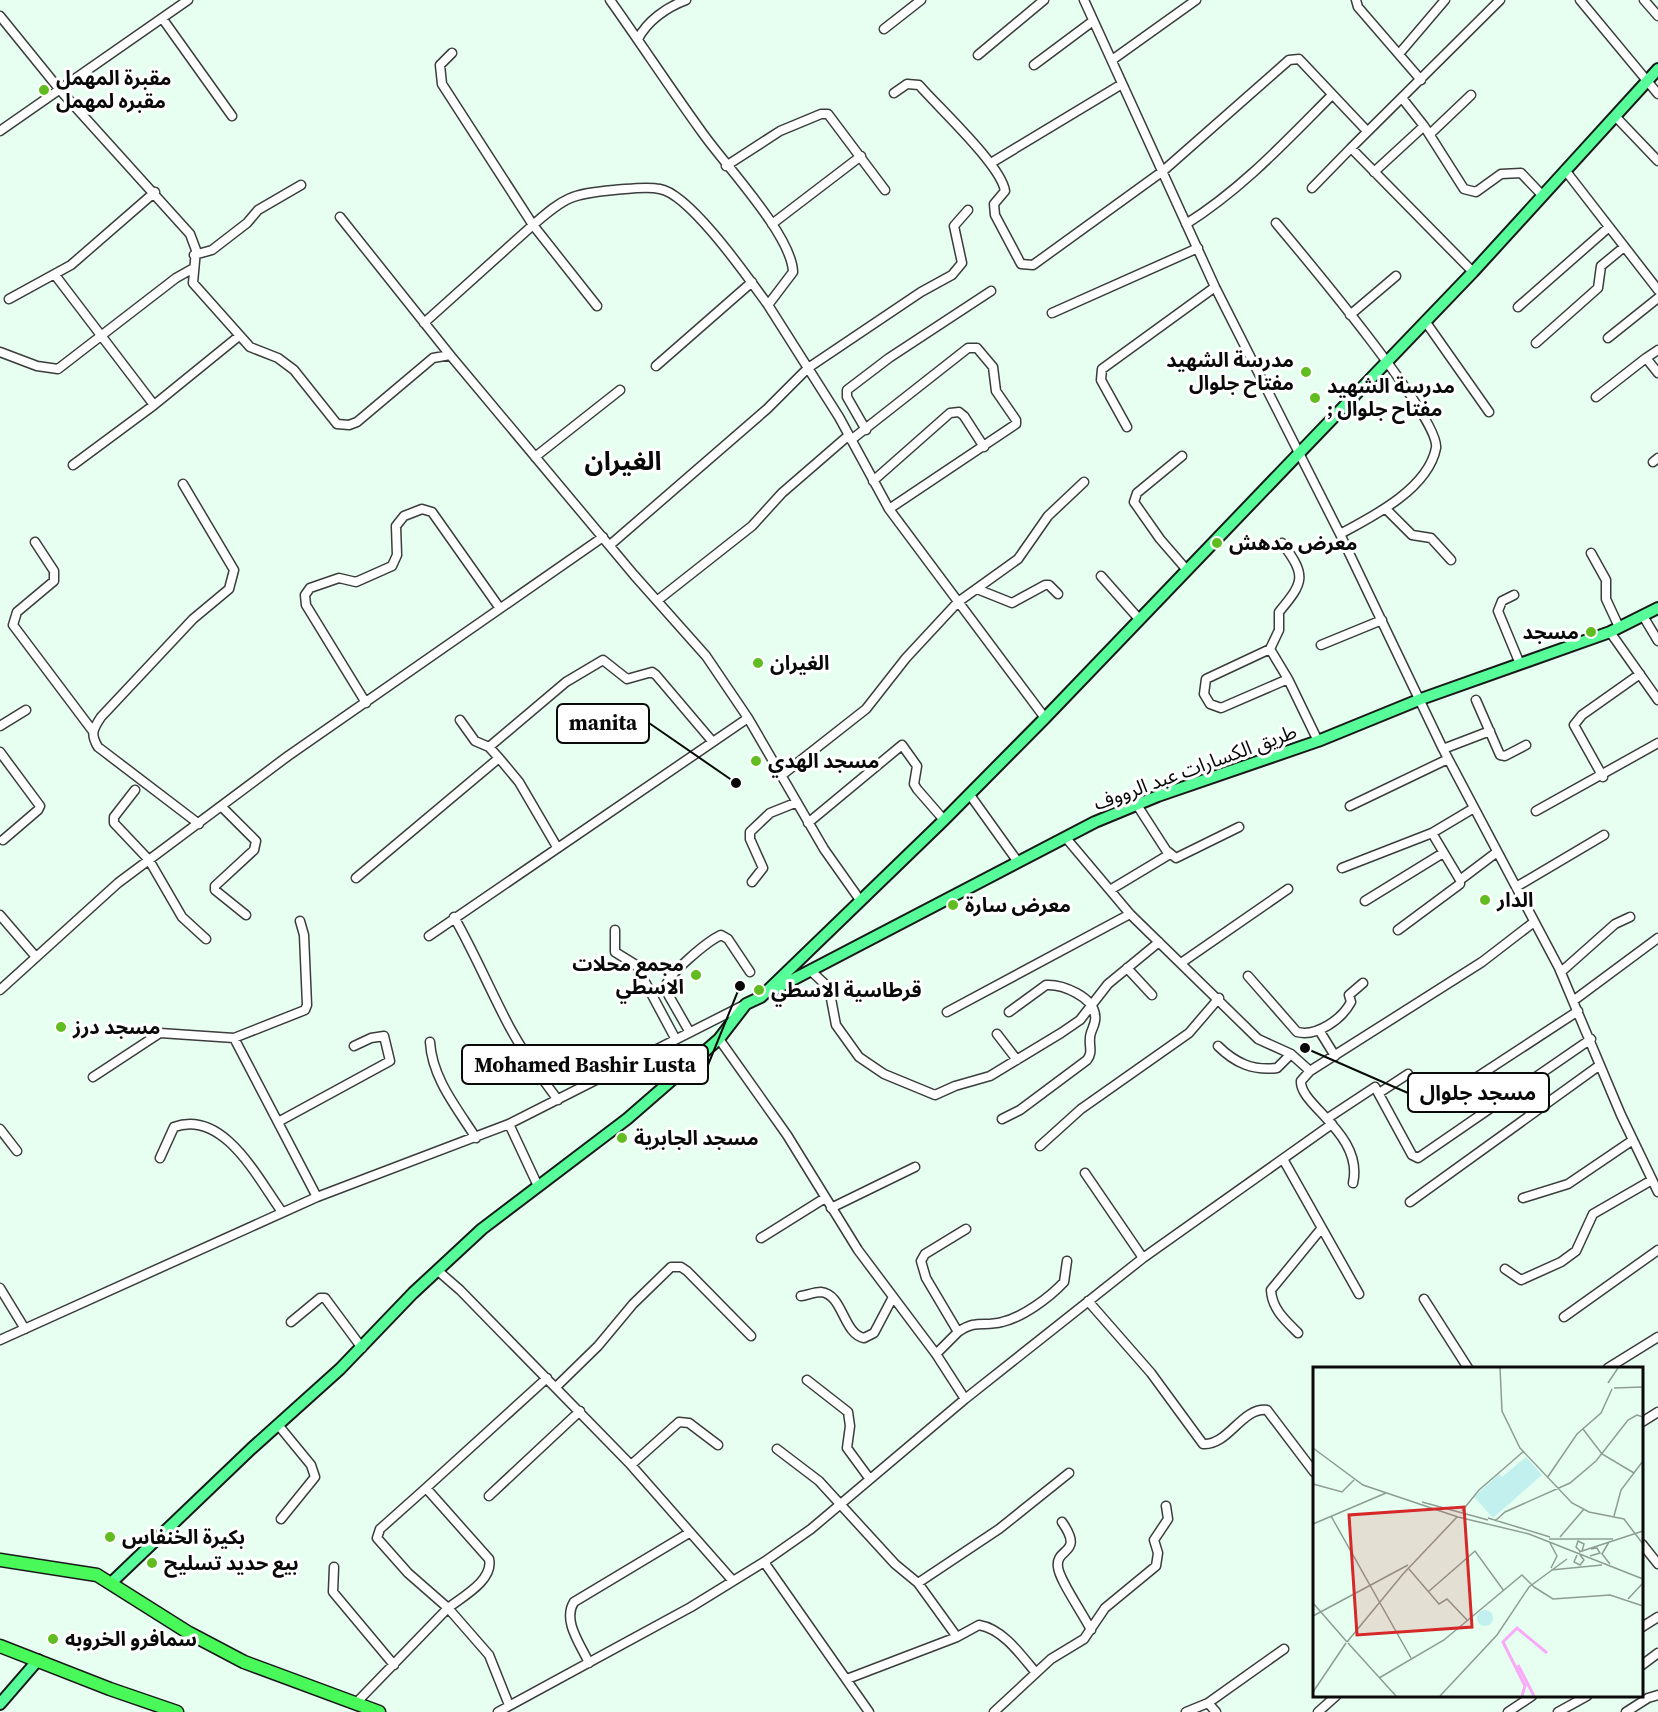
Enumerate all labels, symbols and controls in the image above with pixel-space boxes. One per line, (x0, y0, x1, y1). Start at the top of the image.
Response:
place label: مقبرة المهمل مقبره لمهمل (56, 64, 171, 115)
marker: مقبرة المهمل مقبره لمهمل (37, 83, 51, 97)
place label: مدرسة الشهيد مفتاح جلوال (1166, 346, 1294, 398)
marker: مدرسة الشهيد مفتاح جلوال (1299, 365, 1313, 379)
place label: مدرسة الشهيد ; مفتاح جلوال (1327, 372, 1455, 424)
marker: مدرسة الشهيد ; مفتاح جلوال (1308, 391, 1322, 405)
district label: الغيران (584, 443, 662, 479)
place label: معرض مدهش (1229, 529, 1357, 557)
marker: معرض مدهش (1210, 536, 1224, 550)
place label: مسجد (1522, 618, 1579, 646)
marker: مسجد (1584, 625, 1598, 639)
place label: الغيران (770, 649, 829, 677)
marker: الغيران (751, 656, 765, 670)
callout: manita (557, 704, 649, 743)
text: manita (569, 708, 638, 737)
street label: طريق الكسارات عبد الرووف (1089, 717, 1301, 817)
place label: مسجد الهدي (768, 747, 879, 778)
marker: مسجد الهدي (749, 754, 763, 768)
place label: الدار (1496, 886, 1533, 914)
place label: معرض سارة (965, 891, 1071, 919)
marker: الدار (1478, 893, 1492, 907)
marker: معرض سارة (946, 898, 960, 912)
place label: مجمع محلات الاسطي (572, 950, 684, 1004)
marker: مجمع محلات الاسطي (689, 968, 703, 982)
place label: قرطاسية الاسطي (771, 976, 922, 1007)
marker: قرطاسية الاسطي (752, 983, 766, 997)
place label: مسجد درز (72, 1013, 161, 1041)
marker: مسجد درز (54, 1020, 68, 1034)
callout: Mohamed Bashir Lusta (462, 1045, 708, 1084)
text: Mohamed Bashir Lusta (474, 1050, 697, 1079)
callout: مسجد جلوال (1408, 1073, 1549, 1112)
text: مسجد جلوال (1420, 1078, 1536, 1107)
place label: مسجد الجابرية (634, 1124, 759, 1152)
marker: مسجد الجابرية (615, 1131, 629, 1145)
inset map (1313, 1367, 1643, 1697)
place label: بكيرة الخنفاس (122, 1523, 245, 1551)
marker: بكيرة الخنفاس (103, 1530, 117, 1544)
place label: بيع حديد تسليح (164, 1549, 298, 1578)
marker: بيع حديد تسليح (145, 1556, 159, 1570)
place label: سمافرو الخروبه (65, 1625, 197, 1653)
marker: سمافرو الخروبه (46, 1632, 60, 1646)

